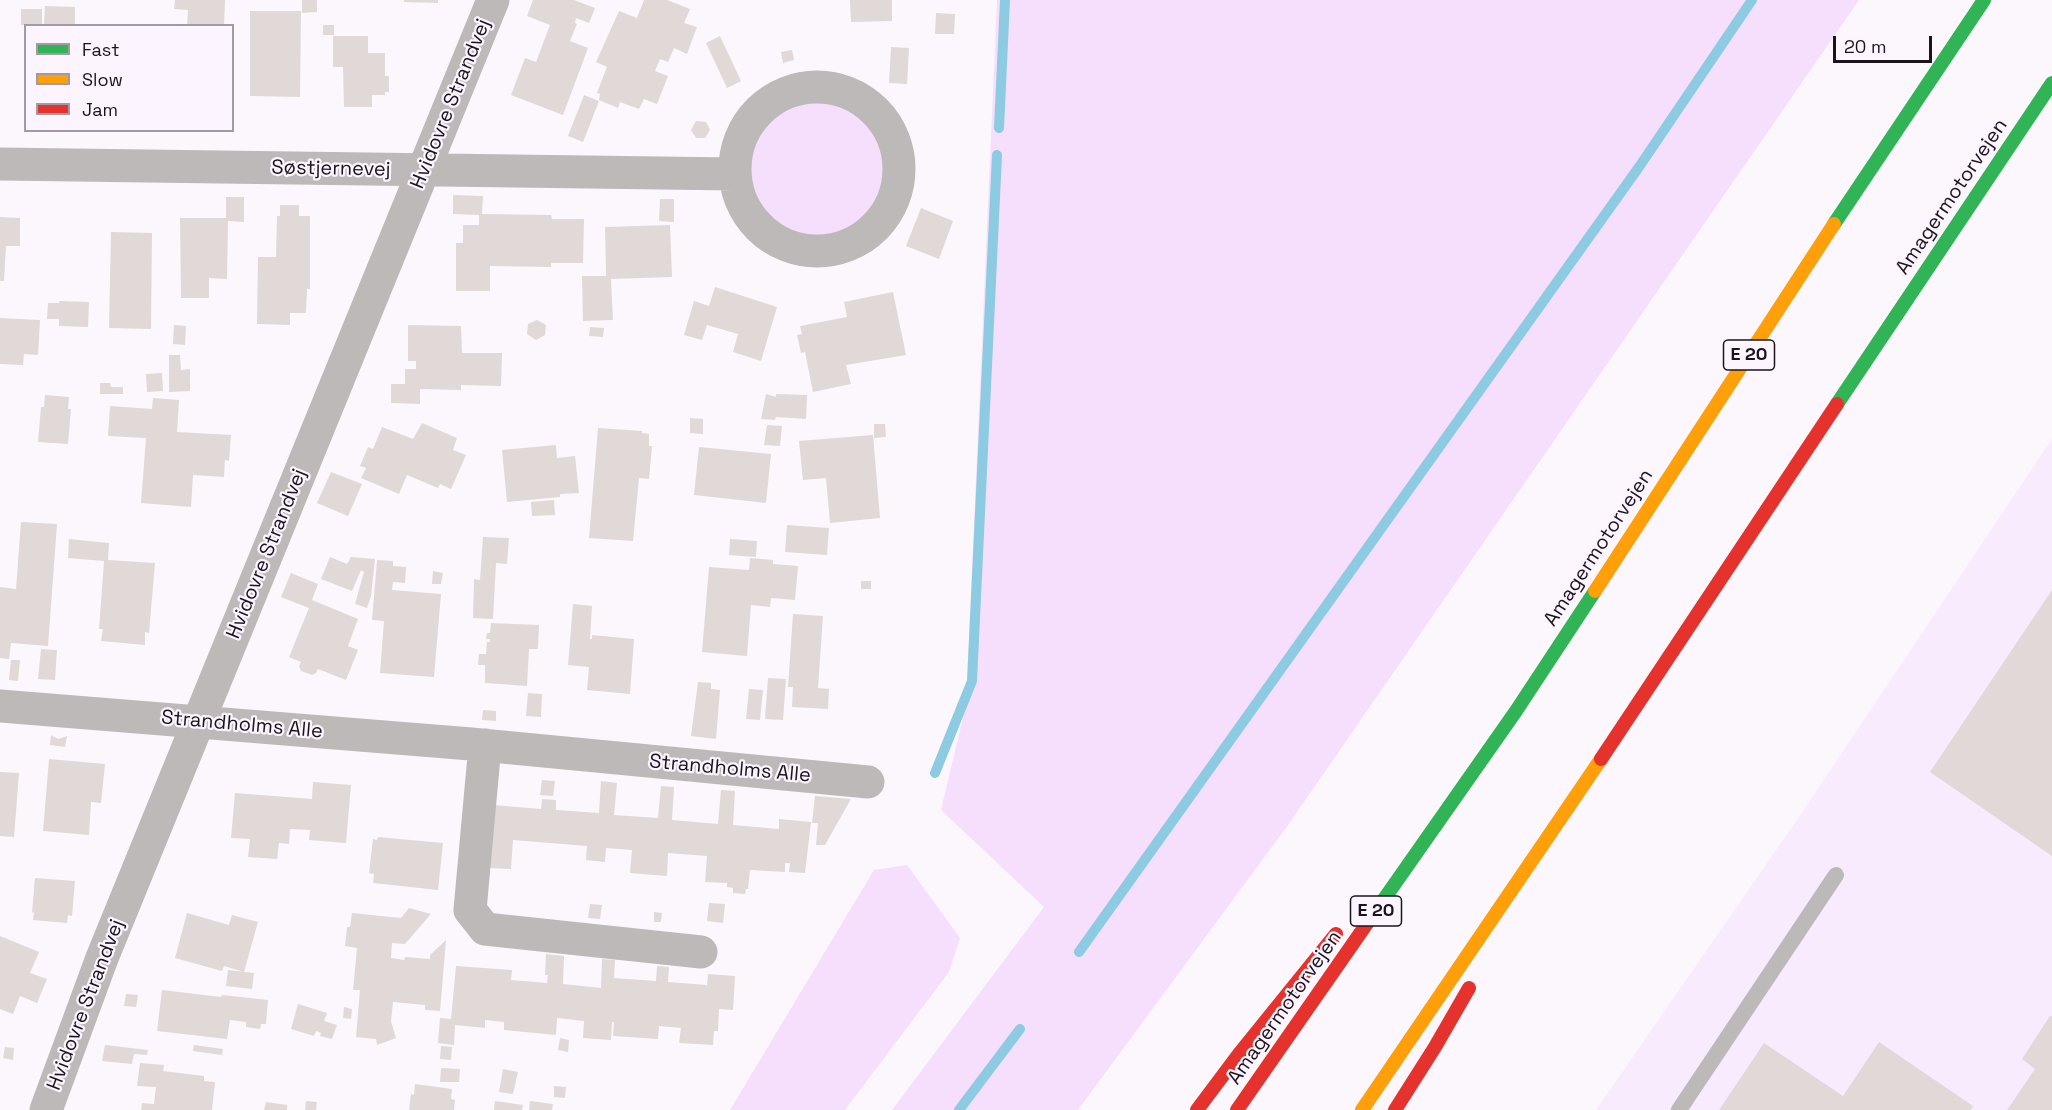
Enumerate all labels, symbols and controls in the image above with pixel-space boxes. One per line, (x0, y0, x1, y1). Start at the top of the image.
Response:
street label: Hvidovre Strandvej (406, 16, 496, 192)
legend (24, 24, 234, 132)
scale bar (1836, 24, 1935, 62)
text: 20 m (1844, 35, 1887, 58)
text: Fast (82, 38, 119, 61)
text: Slow (82, 68, 123, 91)
text: Jam (82, 98, 118, 121)
street label: Amagermotorvejen (1891, 115, 2013, 279)
street label: Søstjernevej (271, 156, 391, 182)
road number: E 20 (1724, 340, 1774, 370)
street label: Amagermotorvejen (1539, 465, 1659, 631)
street label: Hvidovre Strandvej (222, 466, 312, 642)
street label: Strandholms Alle (160, 706, 324, 744)
street label: Strandholms Alle (648, 750, 812, 788)
road number: E 20 (1350, 896, 1402, 926)
street label: Hvidovre Strandvej (42, 916, 130, 1094)
street label: Amagermotorvejen (1223, 926, 1347, 1090)

